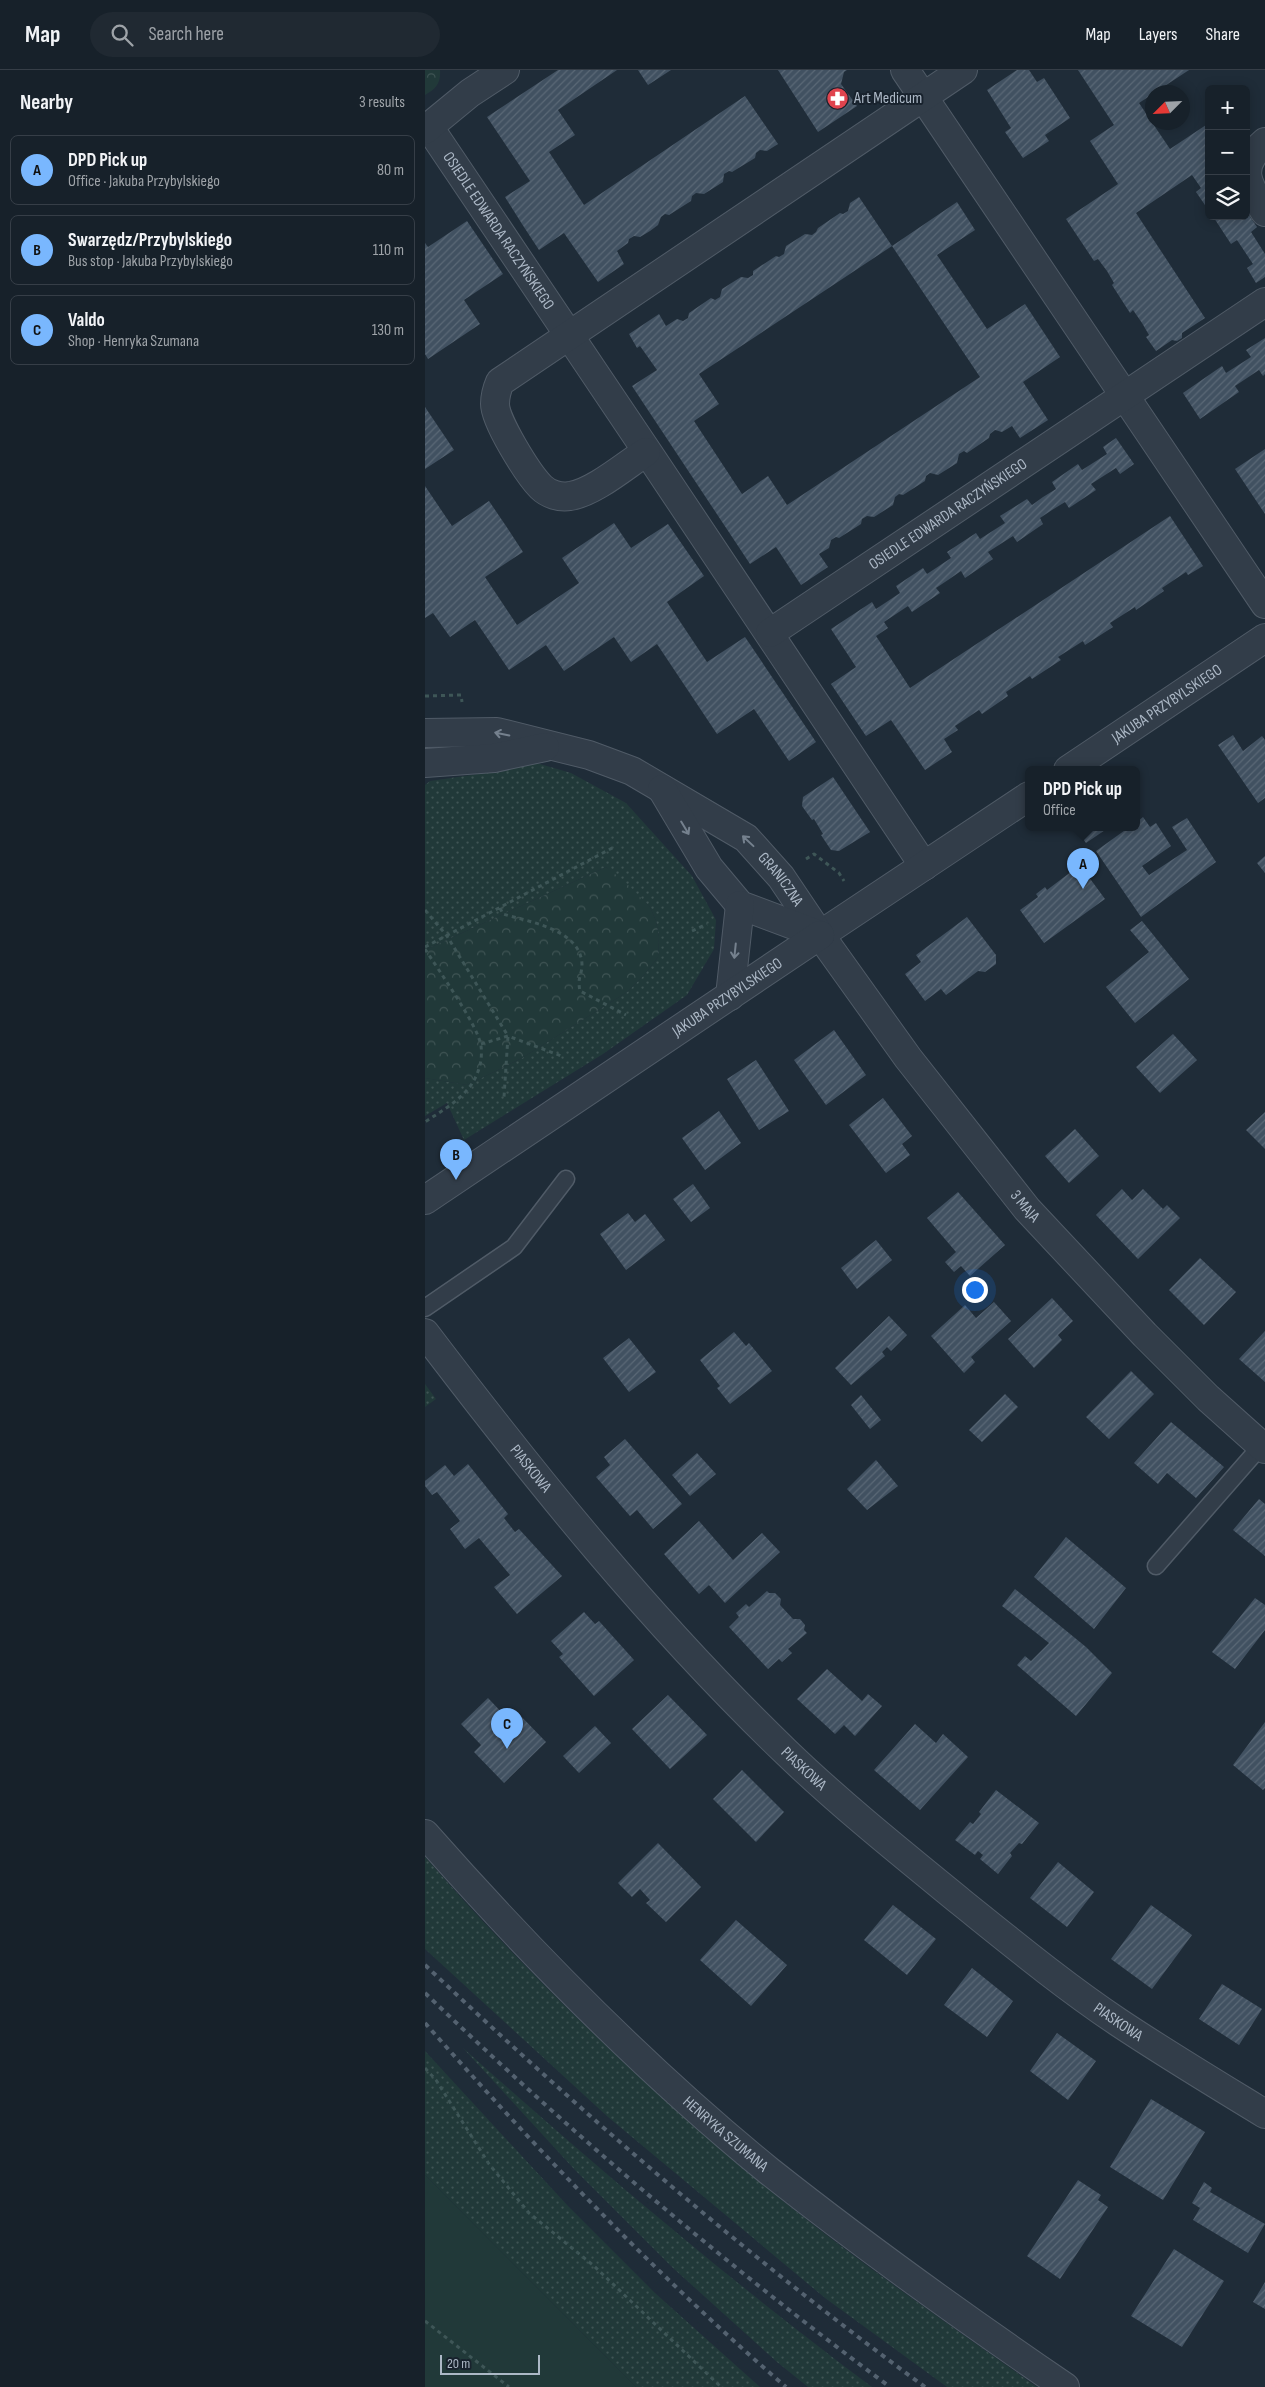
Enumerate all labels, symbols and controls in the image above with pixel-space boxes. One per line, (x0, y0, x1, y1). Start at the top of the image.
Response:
search box (90, 12, 440, 57)
text: Map (25, 20, 60, 49)
icon: search (108, 21, 136, 49)
text: Search here (148, 23, 224, 46)
text: Map (1086, 24, 1111, 45)
text: Layers (1139, 24, 1178, 45)
text: Share (1206, 24, 1240, 45)
north arrow (1145, 85, 1190, 130)
map controls (1205, 85, 1250, 220)
button: + (1205, 85, 1250, 130)
pharmacy icon: Art Medicum (826, 86, 850, 110)
place label: Art Medicum (853, 89, 922, 108)
text: Nearby (20, 90, 73, 115)
text: 3 results (359, 93, 405, 112)
button: − (1205, 130, 1250, 175)
street label: OSIEDLE EDWARDA RACZYŃSKIEGO (439, 148, 559, 313)
text: DPD Pick up (68, 149, 147, 172)
text: A (33, 161, 41, 180)
text: 80 m (377, 161, 404, 180)
text: Office · Jakuba Przybylskiego (68, 172, 220, 191)
button: layers (1205, 175, 1250, 220)
text: Swarzędz/Przybylskiego (68, 229, 232, 252)
text: B (33, 241, 41, 260)
text: 110 m (373, 241, 404, 260)
text: Bus stop · Jakuba Przybylskiego (68, 252, 233, 271)
text: Valdo (68, 309, 105, 332)
text: C (33, 321, 41, 340)
text: 130 m (372, 321, 404, 340)
text: Shop · Henryka Szumana (68, 332, 199, 351)
street label: OSIEDLE EDWARDA RACZYŃSKIEGO (865, 454, 1031, 574)
street label: JAKUBA PRZYBYLSKIEGO (1107, 660, 1226, 748)
one-way arrow (494, 728, 510, 738)
popup (1025, 766, 1140, 831)
text: DPD Pick up (1043, 778, 1122, 801)
text: Office (1043, 801, 1076, 820)
one-way arrow (681, 820, 691, 834)
one-way arrow (741, 835, 754, 847)
street label: GRANICZNA (754, 848, 807, 910)
pin: A (1067, 848, 1099, 889)
one-way arrow (730, 942, 740, 958)
street label: JAKUBA PRZYBYLSKIEGO (668, 953, 786, 1041)
pin: B (440, 1139, 472, 1180)
street label: 3 MAJA (1006, 1186, 1044, 1226)
your location (962, 1277, 988, 1303)
street label: PIASKOWA (506, 1441, 556, 1496)
pin: C (491, 1708, 523, 1749)
street label: PIASKOWA (777, 1743, 831, 1795)
street label: PIASKOWA (1090, 1999, 1147, 2045)
street label: HENRYKA SZUMANA (679, 2092, 772, 2176)
scale bar (440, 2352, 540, 2375)
text: 20 m (447, 2355, 470, 2372)

